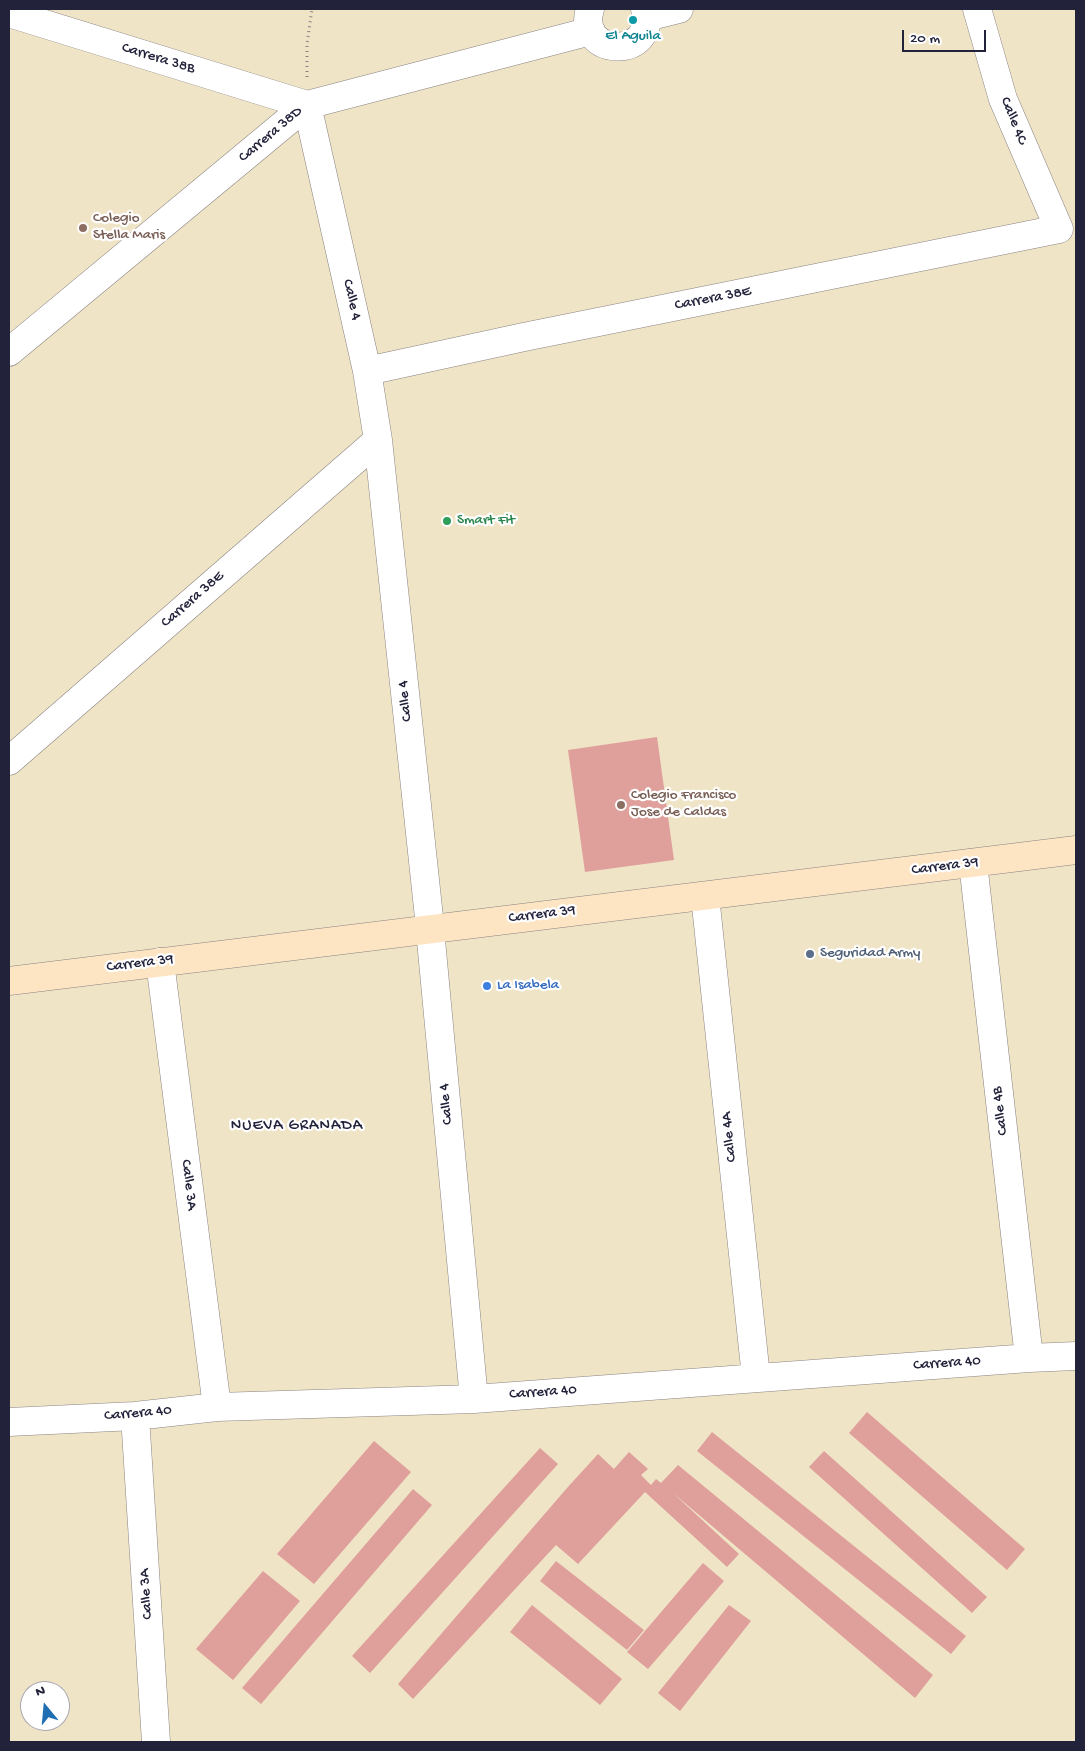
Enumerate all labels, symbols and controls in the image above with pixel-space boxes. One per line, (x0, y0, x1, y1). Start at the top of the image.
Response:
marker: El Aguila (627, 14, 639, 26)
scale bar (905, 20, 989, 52)
place label: El Aguila (605, 28, 661, 46)
text: 20 m (910, 30, 940, 48)
street label: Carrera 38B (119, 39, 197, 79)
street label: Calle 4C (995, 95, 1031, 147)
street label: Carrera 38D (235, 103, 307, 167)
place label: Colegio Stella Maris (93, 210, 165, 245)
marker: Colegio Stella Maris (77, 222, 89, 234)
street label: Calle 4 (338, 278, 364, 322)
street label: Carrera 38E (673, 283, 753, 315)
place label: Smart Fit (457, 512, 515, 530)
marker: Smart Fit (441, 515, 453, 527)
street label: Carrera 38E (158, 568, 228, 632)
street label: Calle 4 (395, 679, 417, 723)
place label: Colegio Francisco Jose de Caldas (631, 787, 736, 822)
marker: Colegio Francisco Jose de Caldas (615, 799, 627, 811)
street label: Carrera 39 (910, 854, 980, 880)
street label: Carrera 39 (507, 902, 577, 928)
place label: Seguridad Army (820, 945, 920, 963)
marker: Seguridad Army (804, 948, 816, 960)
street label: Carrera 39 (105, 951, 175, 977)
place label: La Isabela (497, 977, 559, 995)
marker: La Isabela (481, 980, 493, 992)
street label: Calle 4 (436, 1083, 458, 1125)
street label: Calle 4B (989, 1086, 1013, 1136)
street label: Calle 4A (718, 1111, 742, 1163)
district label: NUEVA GRANADA (229, 1117, 365, 1137)
street label: Calle 3A (176, 1159, 200, 1211)
street label: Carrera 40 (913, 1353, 981, 1375)
street label: Carrera 40 (509, 1382, 577, 1404)
street label: Carrera 40 (104, 1402, 172, 1426)
street label: Calle 3A (136, 1568, 158, 1620)
north arrow (20, 1681, 70, 1731)
text: N (34, 1683, 48, 1702)

